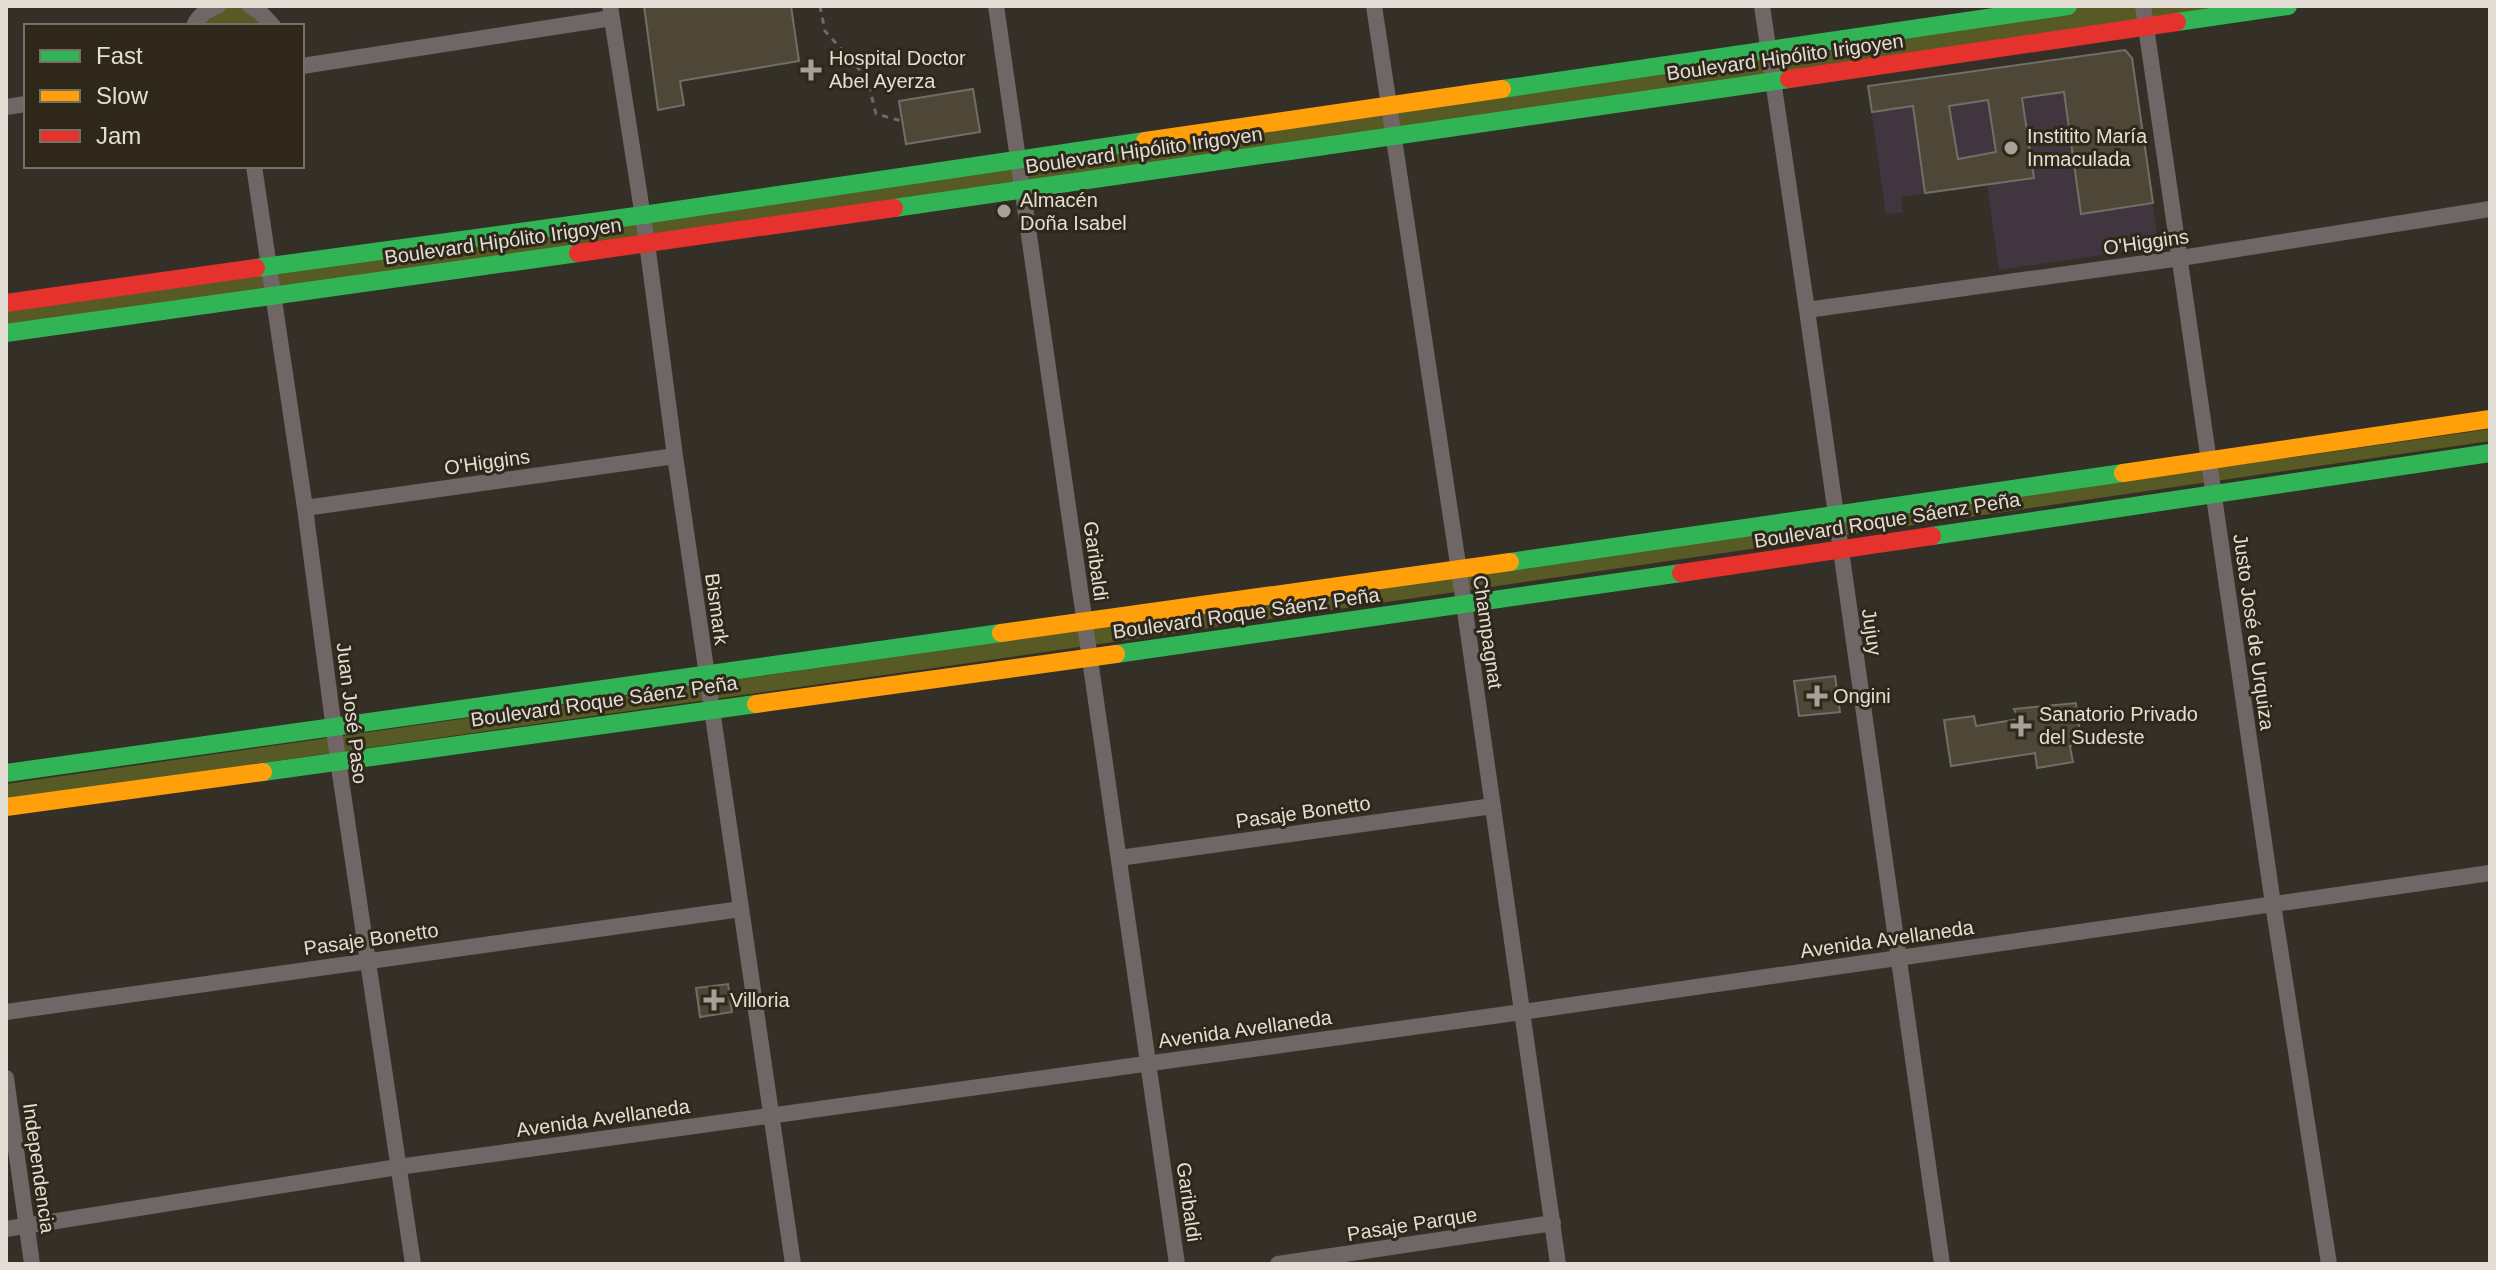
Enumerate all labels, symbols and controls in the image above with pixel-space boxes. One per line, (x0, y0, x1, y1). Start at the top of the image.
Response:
legend (24, 24, 304, 168)
street label: Boulevard Hipólito Irigoyen (1665, 29, 1905, 85)
text: Fast (96, 42, 143, 69)
place label: Hospital Doctor Abel Ayerza (829, 47, 966, 92)
marker: Hospital Doctor Abel Ayerza (800, 59, 822, 81)
text: Slow (96, 82, 149, 109)
text: Jam (96, 122, 141, 149)
street label: Boulevard Hipólito Irigoyen (1024, 122, 1264, 178)
place label: Institito María Inmaculada (2027, 125, 2148, 170)
marker: Institito María Inmaculada (2002, 139, 2020, 157)
place label: Almacén Doña Isabel (1020, 189, 1127, 234)
marker: Almacén Doña Isabel (995, 202, 1013, 220)
street label: Boulevard Hipólito Irigoyen (383, 213, 623, 269)
street label: O'Higgins (2102, 225, 2190, 259)
street label: O'Higgins (443, 445, 531, 479)
street label: Boulevard Roque Sáenz Peña (1752, 488, 2022, 552)
street label: Garibaldi (1080, 520, 1112, 602)
street label: Justo José de Urquiza (2229, 532, 2279, 732)
street label: Bismark (701, 572, 733, 647)
street label: Champagnat (1469, 574, 1507, 691)
street label: Boulevard Roque Sáenz Peña (1111, 583, 1382, 643)
street label: Jujuy (1858, 607, 1886, 657)
street label: Juan José Paso (332, 641, 372, 785)
street label: Boulevard Roque Sáenz Peña (469, 671, 740, 731)
place label: Ongini (1833, 685, 1891, 707)
marker: Ongini (1808, 687, 1826, 705)
place label: Sanatorio Privado del Sudeste (2039, 703, 2198, 748)
marker: Sanatorio Privado del Sudeste (2010, 715, 2032, 737)
street label: Pasaje Bonetto (1234, 792, 1372, 832)
street label: Avenida Avellaneda (1799, 916, 1976, 962)
street label: Pasaje Bonetto (302, 919, 440, 959)
place label: Villoria (730, 989, 791, 1011)
marker: Villoria (705, 991, 723, 1009)
street label: Avenida Avellaneda (1157, 1006, 1334, 1052)
street label: Avenida Avellaneda (515, 1095, 692, 1141)
street label: Independencia (19, 1101, 59, 1235)
street label: Garibaldi (1173, 1161, 1205, 1243)
street label: Pasaje Parque (1345, 1203, 1479, 1245)

